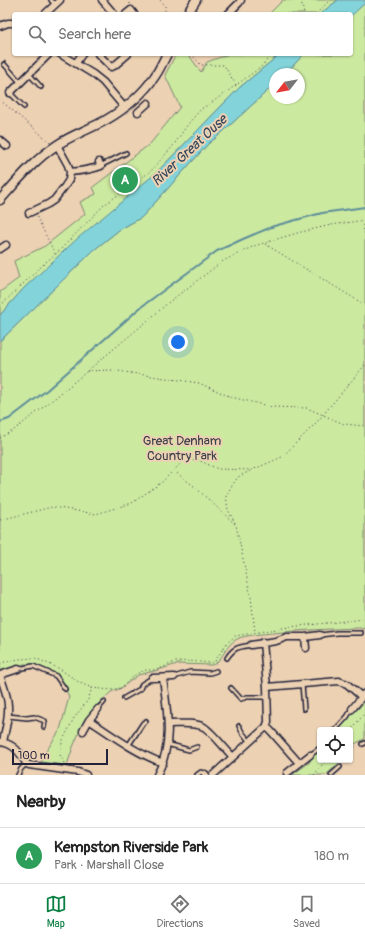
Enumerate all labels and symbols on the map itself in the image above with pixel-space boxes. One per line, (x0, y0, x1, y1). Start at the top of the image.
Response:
north arrow (269, 68, 305, 104)
water label: River Great Ouse (148, 110, 232, 190)
pin: A (112, 165, 138, 195)
your location (168, 332, 188, 352)
park label: Great Denham Country Park (143, 433, 221, 464)
scale bar (12, 747, 108, 766)

